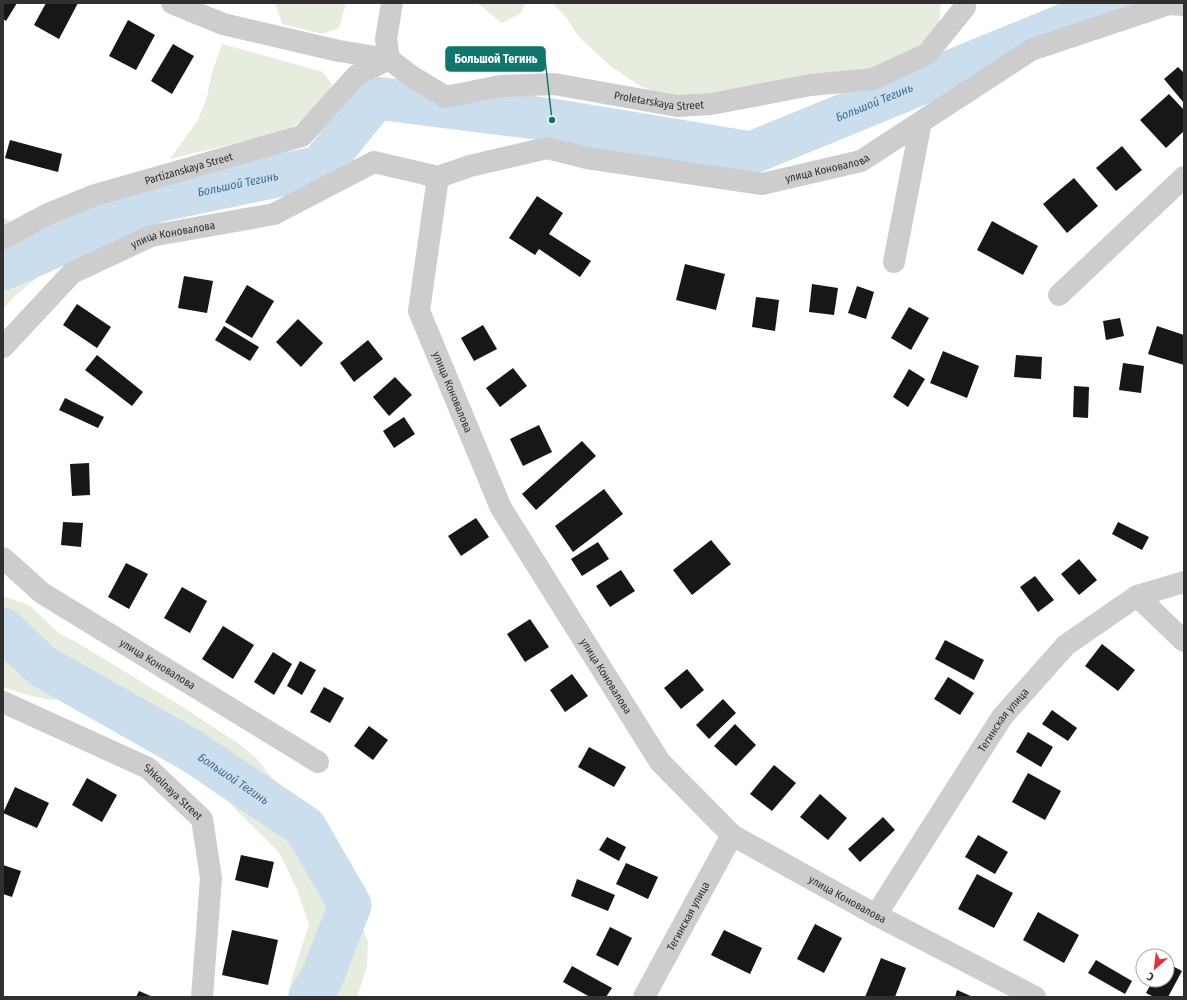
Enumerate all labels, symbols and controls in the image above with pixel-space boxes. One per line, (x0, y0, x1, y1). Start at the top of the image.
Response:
callout: Большой Тегинь (446, 47, 545, 71)
text: Большой Тегинь (455, 52, 538, 66)
water label: Большой Тегинь (834, 80, 915, 125)
street label: Proletarskaya Street (613, 88, 705, 113)
street label: Partizanskaya Street (143, 150, 234, 187)
street label: улица Коновалова (784, 151, 872, 185)
water label: Большой Тегинь (196, 169, 280, 199)
street label: улица Коновалова (129, 218, 216, 251)
street label: улица Коновалова (430, 350, 475, 434)
street label: улица Коновалова (117, 636, 198, 692)
street label: улица Коновалова (578, 636, 635, 716)
street label: Тегинская улица (975, 685, 1031, 754)
water label: Большой Тегинь (195, 750, 272, 808)
street label: Shkolnaya Street (142, 761, 206, 823)
street label: улица Коновалова (806, 872, 888, 926)
street label: Тегинская улица (664, 879, 712, 953)
north arrow (1135, 948, 1175, 988)
text: С (1145, 969, 1156, 983)

